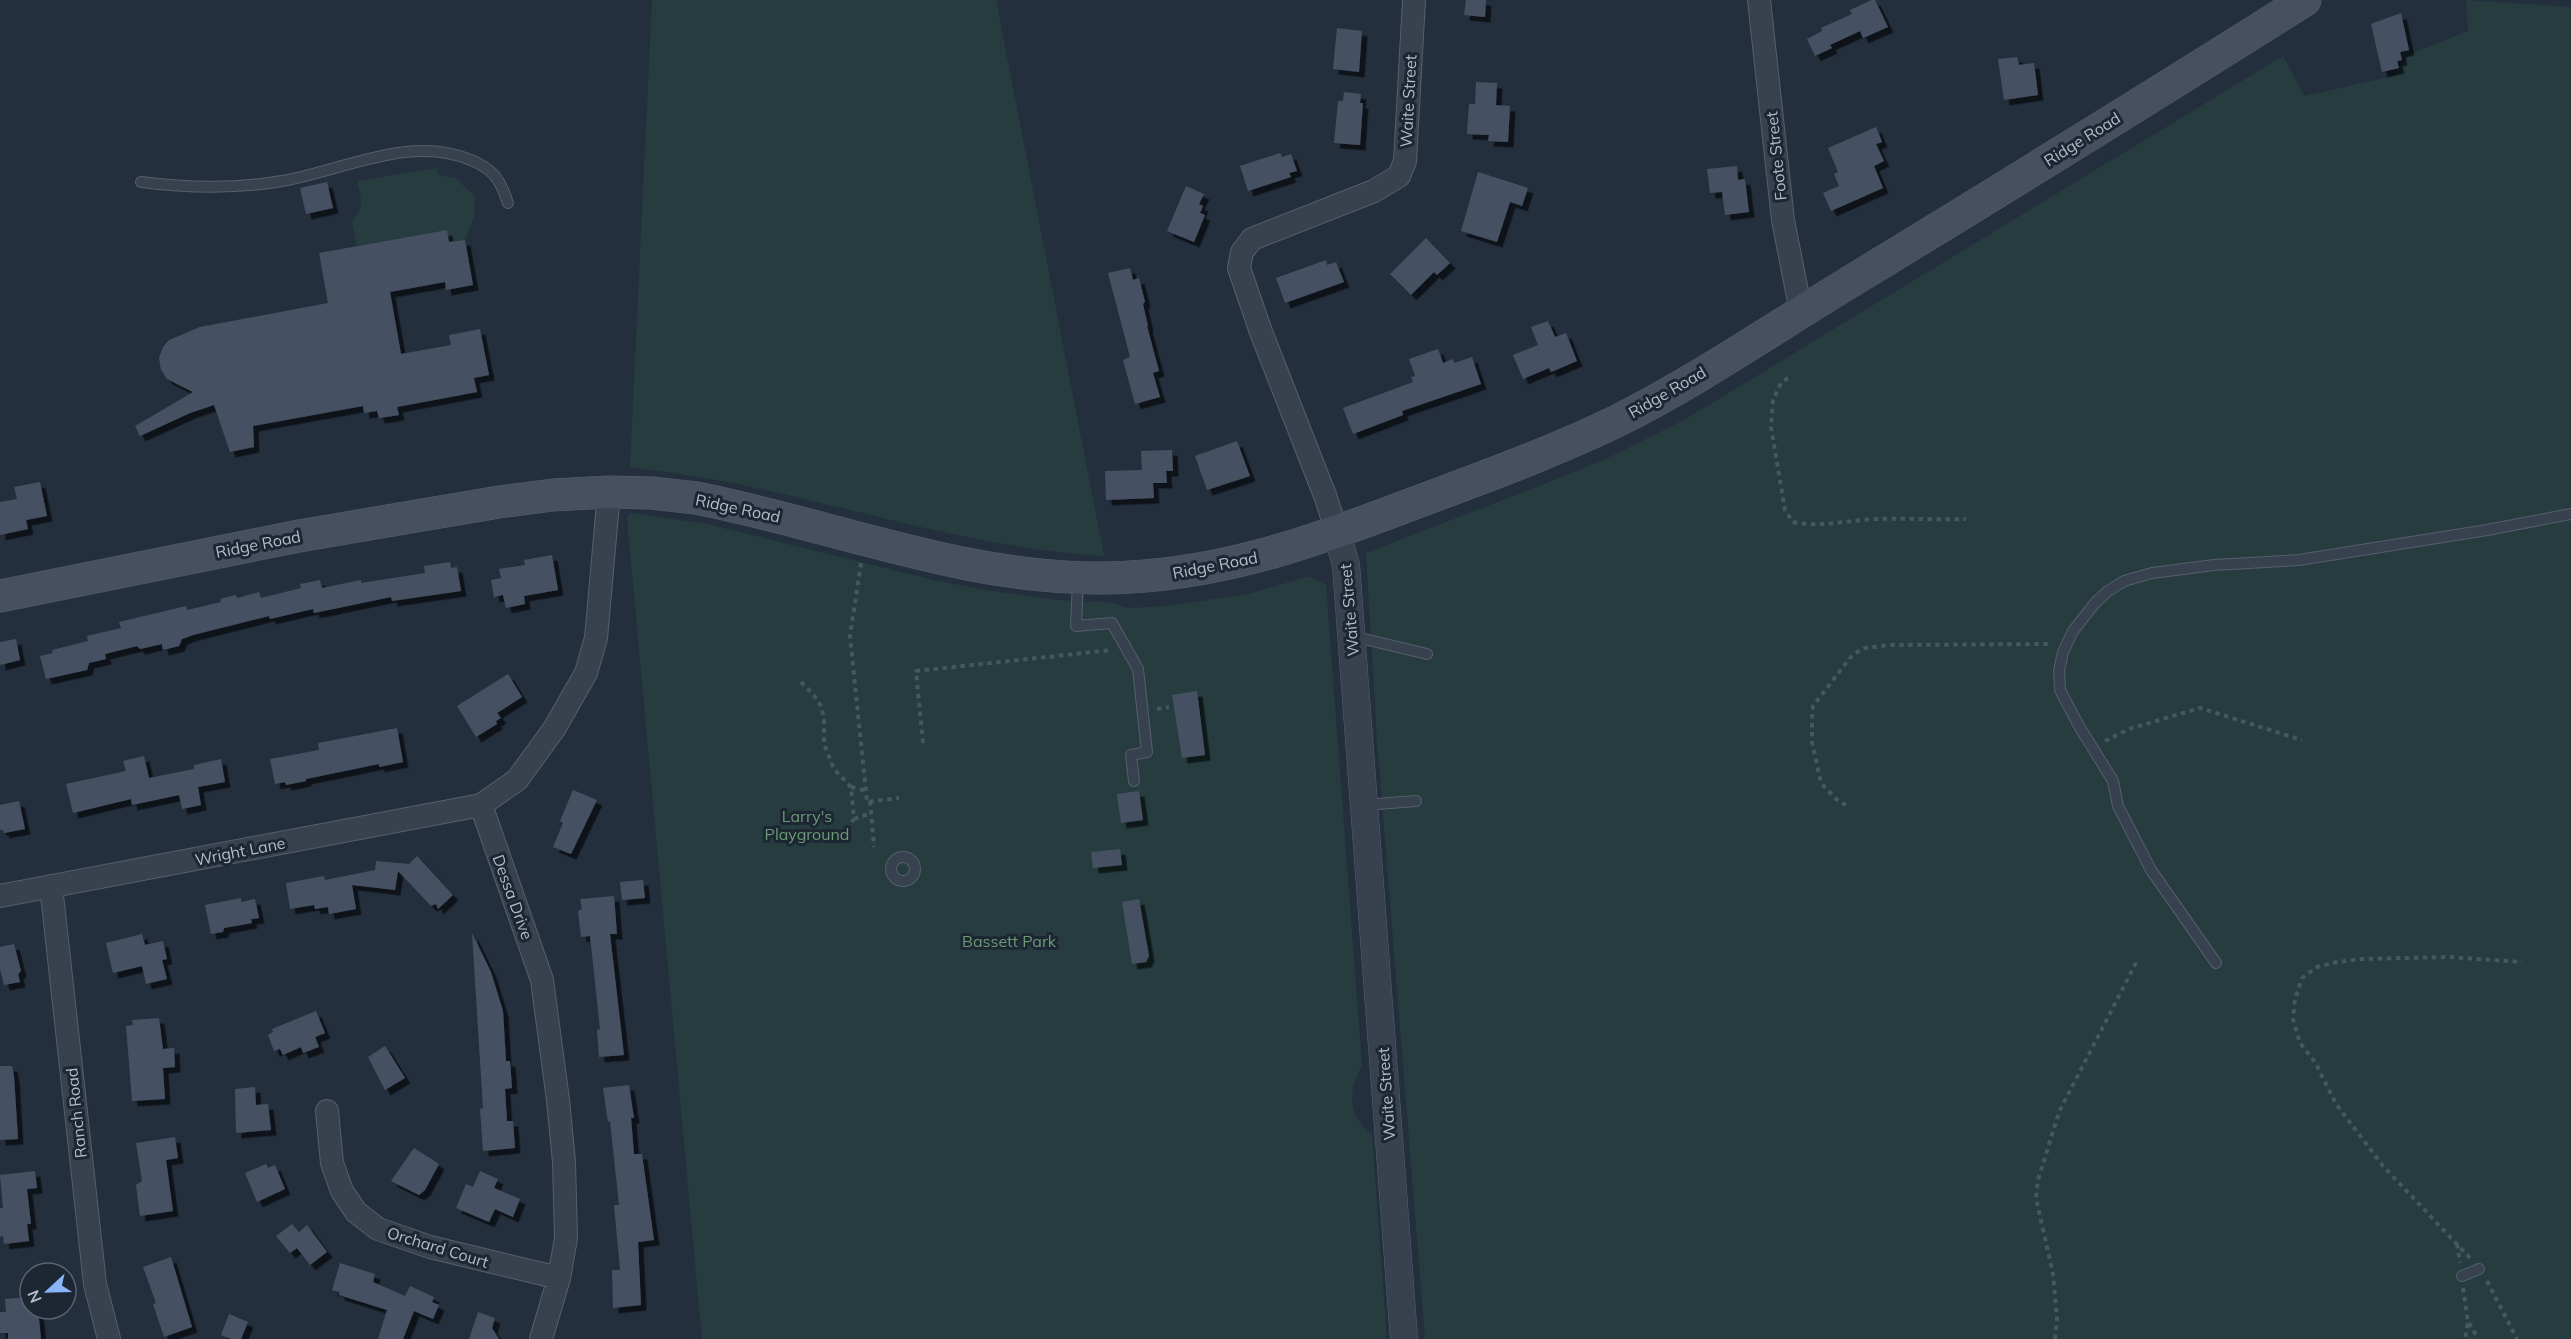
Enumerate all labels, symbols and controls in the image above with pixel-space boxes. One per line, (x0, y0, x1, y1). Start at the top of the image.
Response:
street label: Waite Street (1396, 54, 1420, 148)
street label: Ridge Road (2040, 108, 2124, 170)
street label: Foote Street (1761, 110, 1791, 202)
street label: Ridge Road (1625, 362, 1709, 422)
street label: Ridge Road (694, 489, 782, 527)
street label: Ridge Road (214, 526, 302, 562)
street label: Ridge Road (1171, 547, 1259, 583)
street label: Waite Street (1335, 562, 1363, 657)
park label: Larry's Playground (765, 806, 849, 844)
street label: Wright Lane (193, 832, 287, 870)
street label: Dessa Drive (488, 852, 538, 942)
park label: Bassett Park (962, 931, 1057, 951)
street label: Waite Street (1373, 1047, 1399, 1141)
street label: Ranch Road (61, 1067, 91, 1159)
street label: Orchard Court (385, 1222, 492, 1272)
north arrow (18, 1261, 78, 1321)
text: N (23, 1287, 46, 1306)

